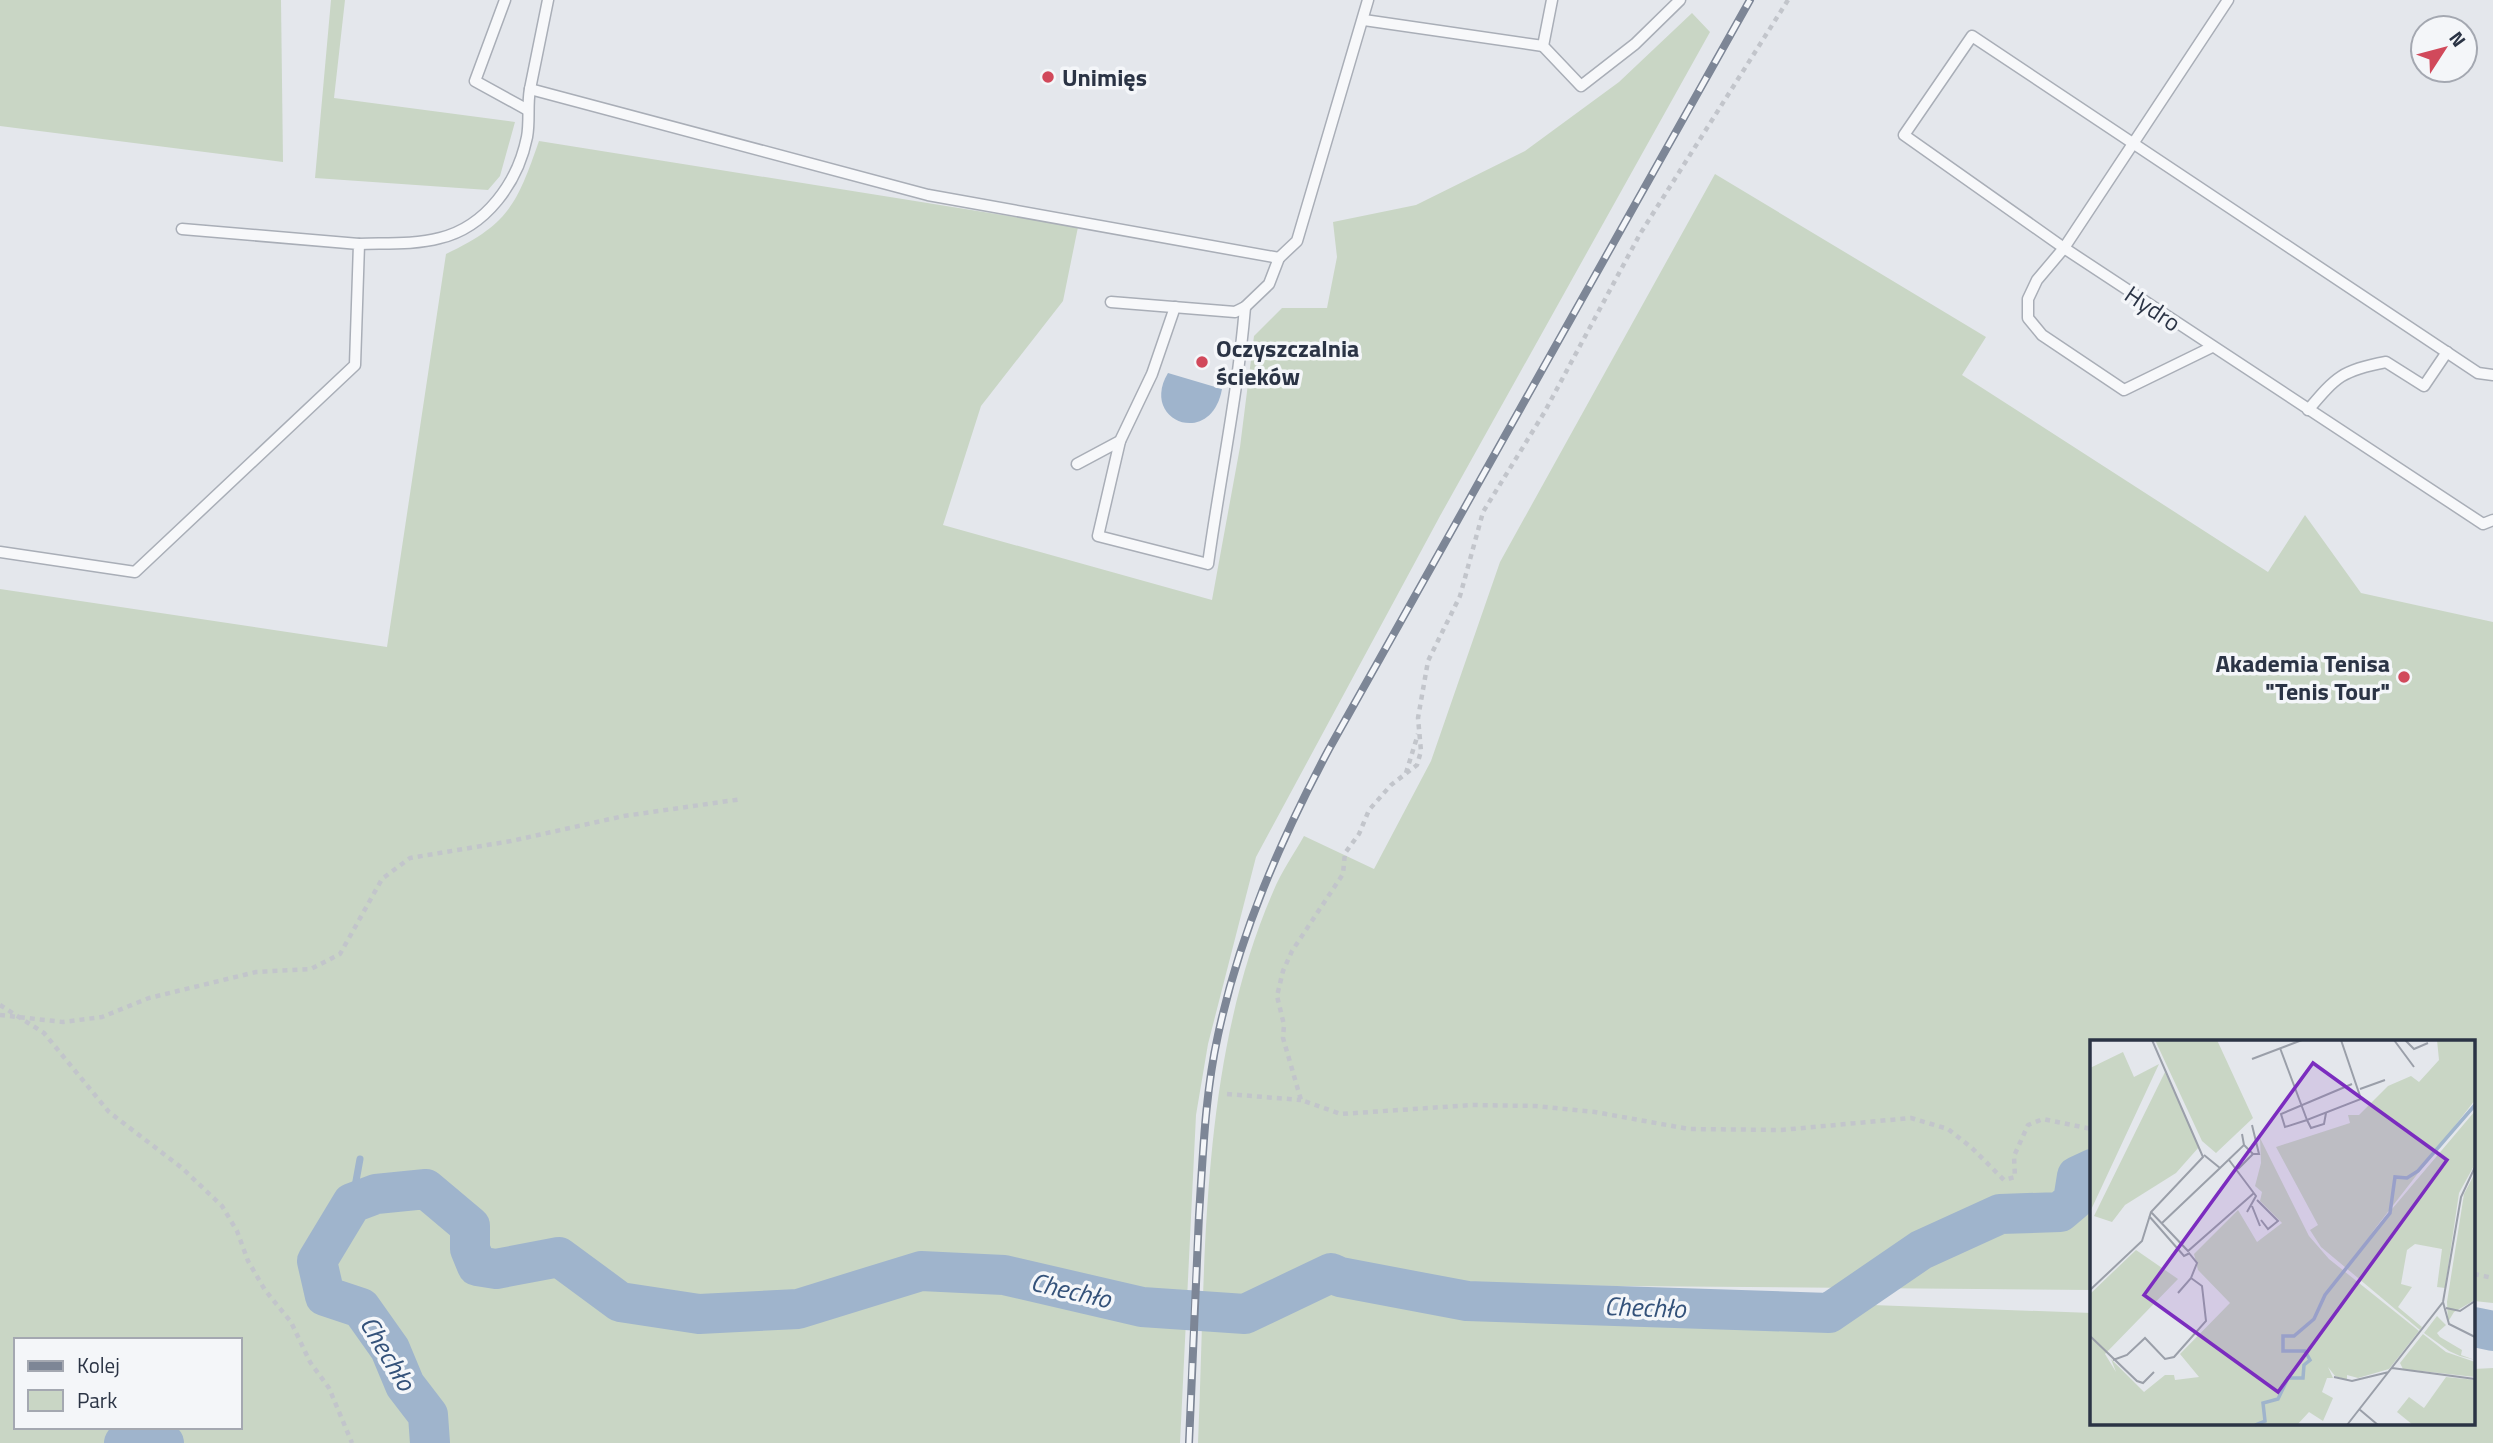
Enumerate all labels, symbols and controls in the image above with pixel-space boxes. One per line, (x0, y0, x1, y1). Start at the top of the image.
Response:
north arrow (2409, 14, 2479, 84)
text: N (2443, 25, 2474, 53)
place label: Unimięs (1062, 59, 1147, 95)
marker: Unimięs (1040, 69, 1056, 85)
street label: Hydro (2118, 276, 2188, 340)
place label: Oczyszczalnia ścieków (1216, 330, 1359, 394)
marker: Oczyszczalnia ścieków (1194, 354, 1210, 370)
place label: Akademia Tenisa "Tenis Tour" (2215, 645, 2390, 709)
marker: Akademia Tenisa "Tenis Tour" (2396, 669, 2412, 685)
inset map (2090, 1040, 2476, 1426)
water label: Chechło (1027, 1262, 1116, 1318)
water label: Chechło (1604, 1286, 1688, 1328)
water label: Chechło (350, 1308, 426, 1399)
legend (14, 1338, 242, 1429)
text: Kolej (77, 1349, 120, 1381)
text: Park (77, 1384, 117, 1416)

